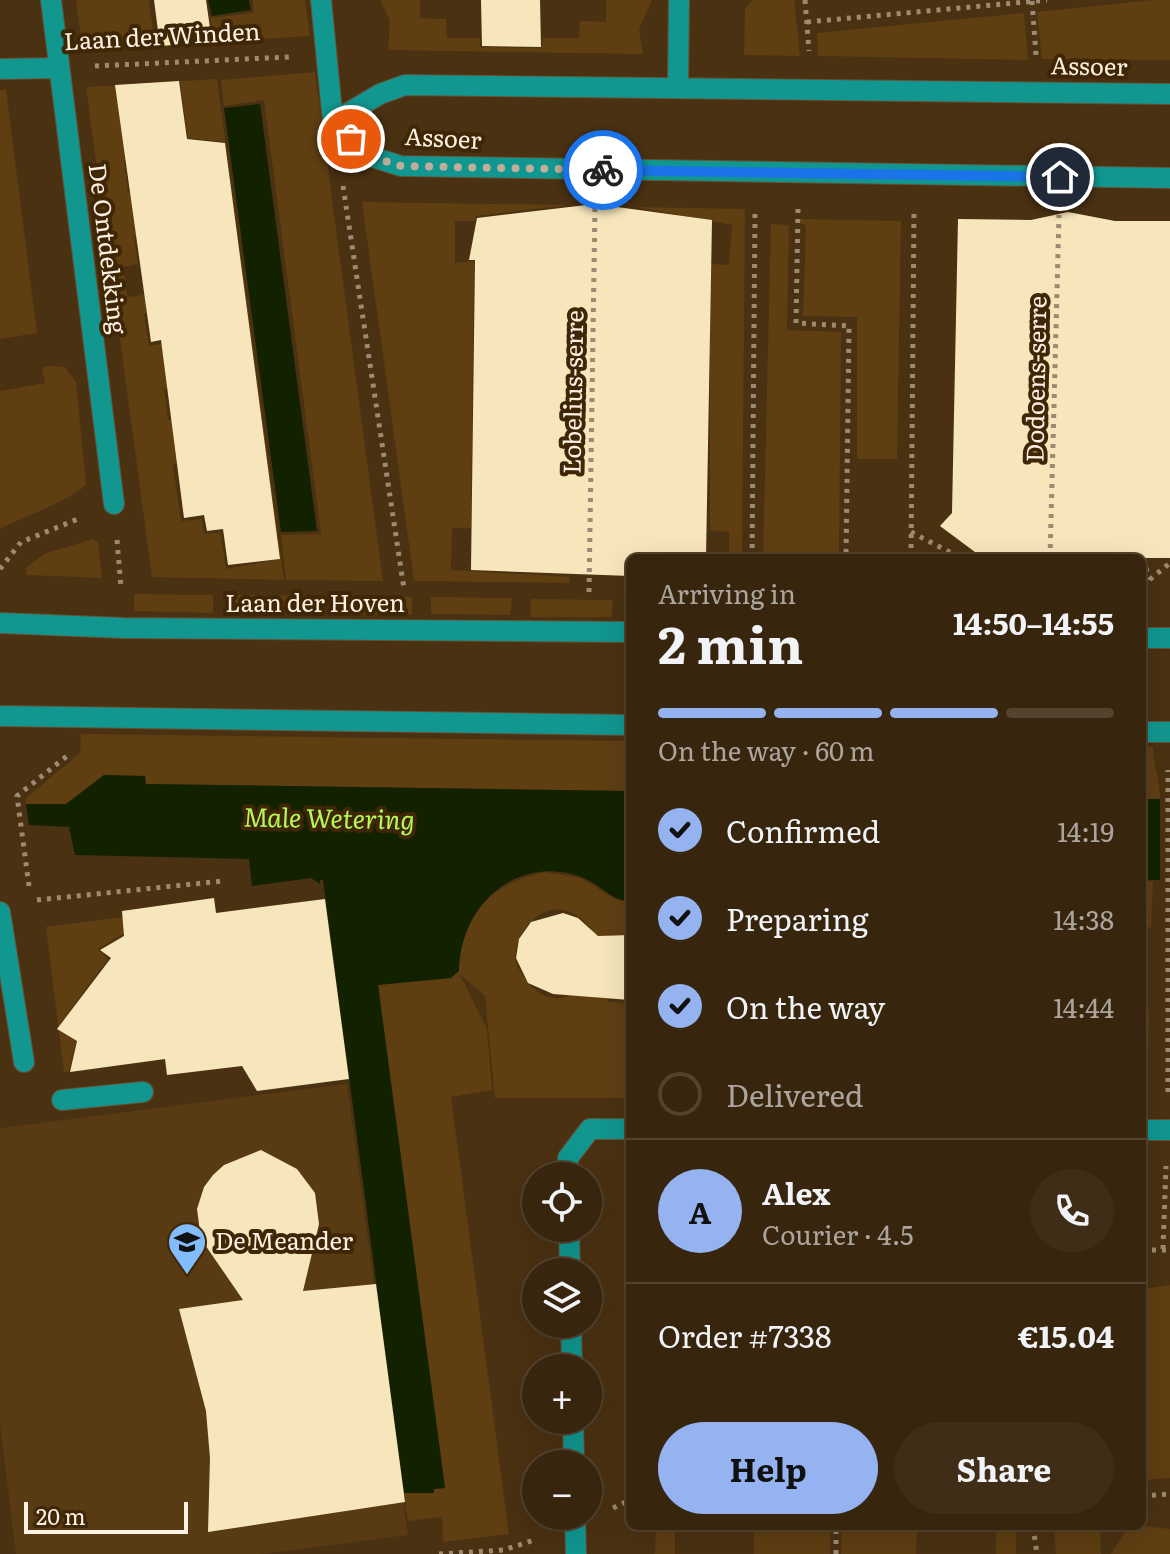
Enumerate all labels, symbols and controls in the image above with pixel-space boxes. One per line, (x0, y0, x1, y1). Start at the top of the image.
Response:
street label: Laan der Winden (63, 12, 261, 57)
street label: Assoer (1050, 46, 1128, 83)
pin (317, 105, 385, 173)
icon: bag (329, 117, 373, 161)
street label: Assoer (404, 117, 483, 156)
courier (563, 130, 643, 210)
pin (1026, 143, 1094, 211)
icon: bike (581, 148, 625, 192)
icon: home (1038, 155, 1082, 199)
street label: De Ontdekking (82, 161, 137, 337)
street label: Dodoens-serre (1016, 296, 1053, 462)
street label: Lobelius-serre (553, 310, 590, 474)
text: Arriving in (658, 573, 796, 612)
street label: Laan der Hoven (225, 584, 405, 619)
text: 14:50–14:55 (953, 600, 1114, 644)
text: 2 min (658, 603, 803, 680)
text: On the way · 60 m (658, 730, 875, 769)
water label: Male Wetering (243, 796, 415, 837)
icon: check (658, 808, 702, 852)
text: Confirmed (726, 808, 880, 852)
text: 14:19 (1057, 811, 1114, 850)
icon: check (658, 896, 702, 940)
text: Preparing (726, 896, 868, 940)
text: 14:38 (1053, 899, 1114, 938)
icon: check (658, 984, 702, 1028)
text: On the way (726, 984, 885, 1028)
text: 14:44 (1053, 987, 1114, 1026)
text: Delivered (726, 1072, 863, 1116)
map controls (522, 1162, 602, 1530)
button: locate (522, 1162, 602, 1242)
button: phone (1030, 1169, 1114, 1253)
text: Alex (762, 1170, 830, 1214)
text: A (689, 1189, 711, 1233)
text: Courier · 4.5 (762, 1214, 914, 1253)
school or university icon: De Meander (166, 1221, 208, 1276)
place label: De Meander (215, 1222, 354, 1257)
button: layers (522, 1258, 602, 1338)
text: Order #7338 (658, 1313, 832, 1357)
text: €15.04 (1018, 1313, 1114, 1357)
button: + (522, 1354, 602, 1434)
button: Help (658, 1422, 878, 1514)
button: Share (894, 1422, 1114, 1514)
button: − (522, 1450, 602, 1530)
scale bar (24, 1498, 188, 1534)
text: 20 m (36, 1499, 86, 1532)

